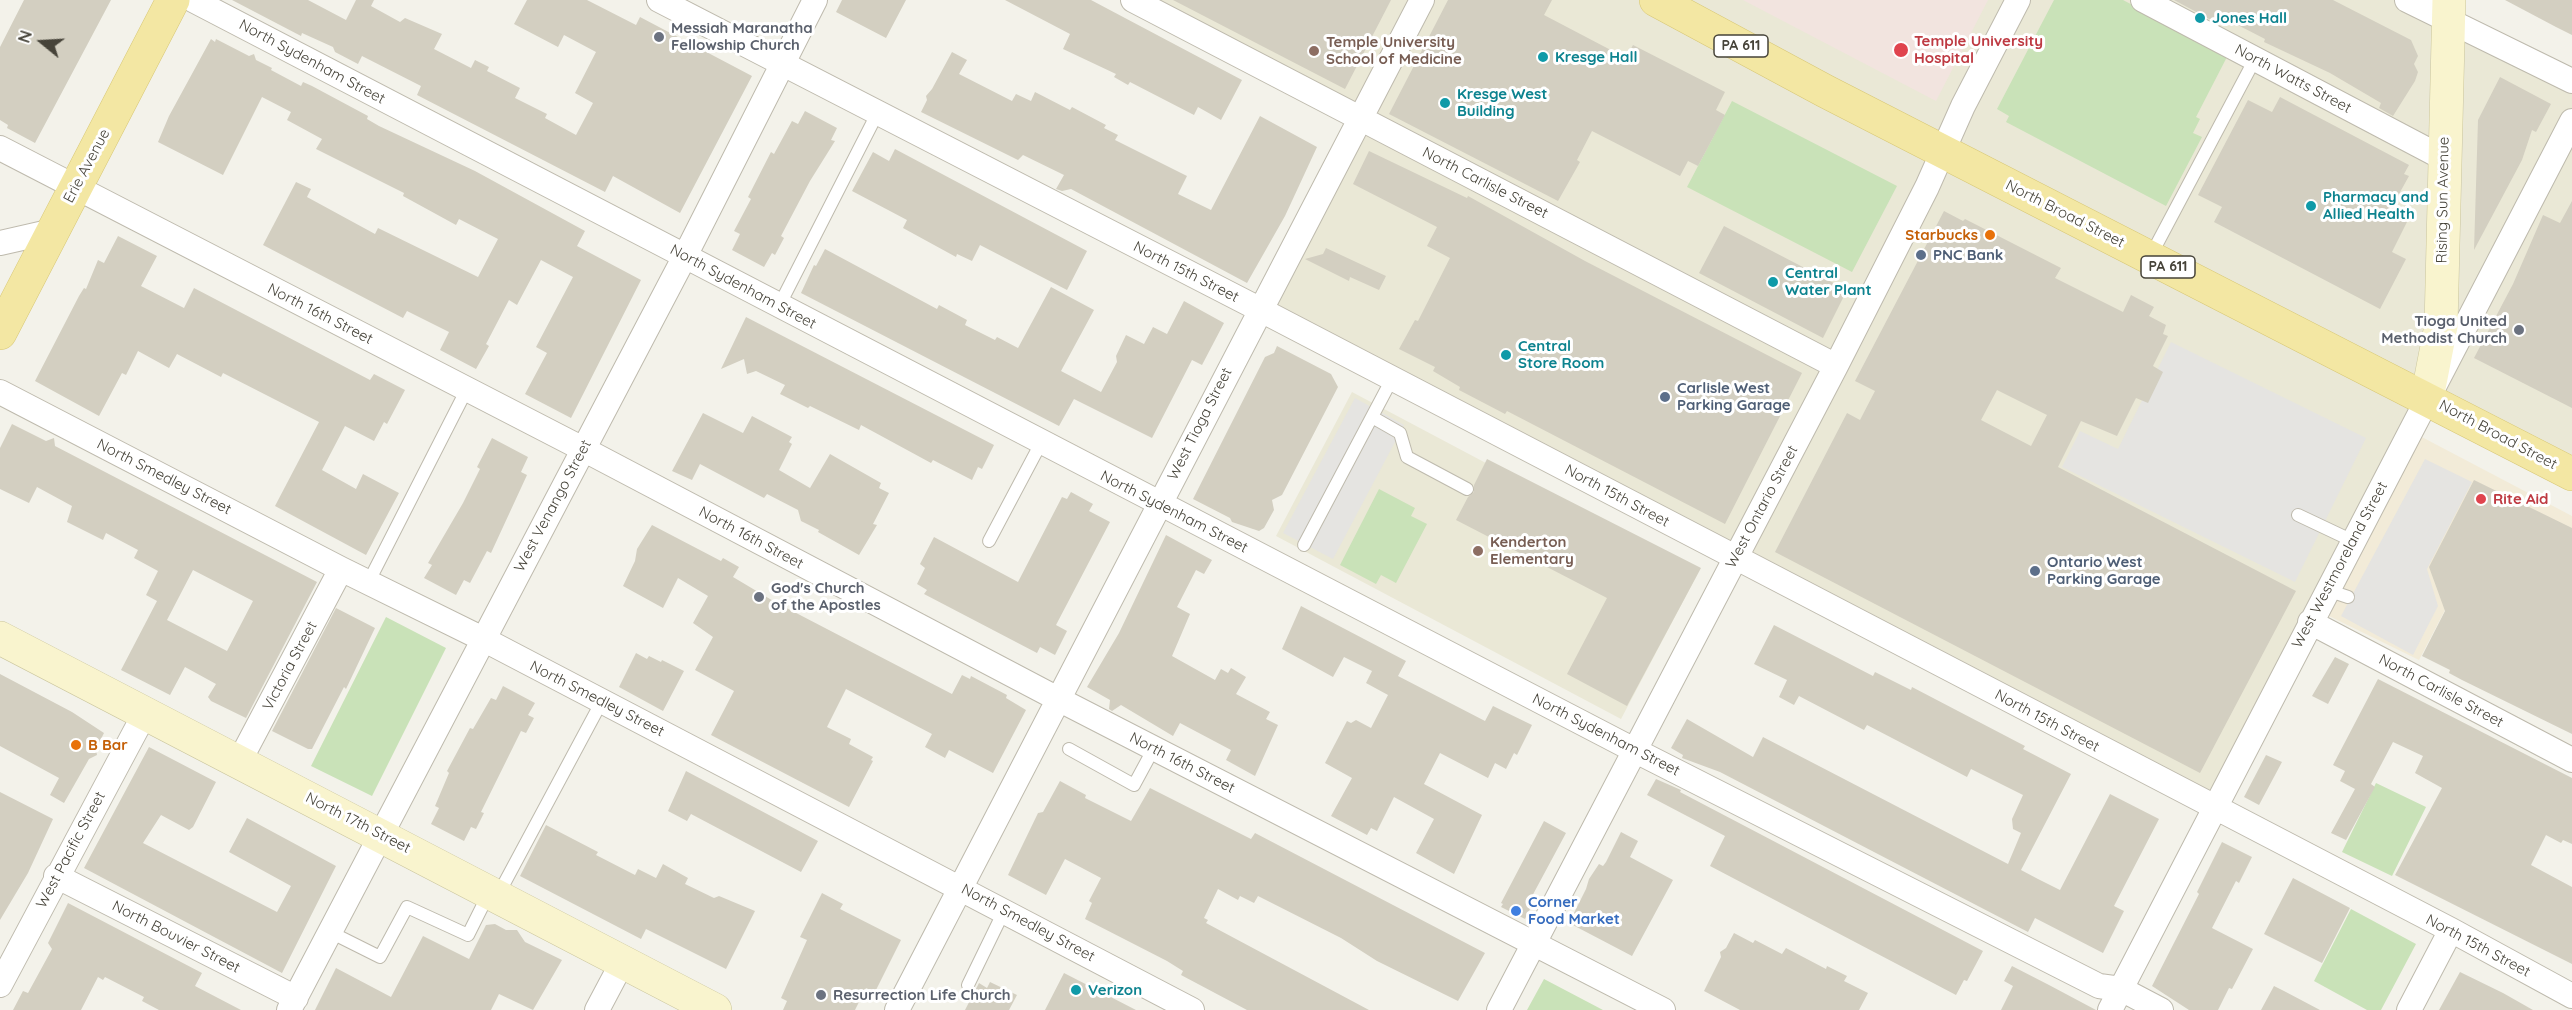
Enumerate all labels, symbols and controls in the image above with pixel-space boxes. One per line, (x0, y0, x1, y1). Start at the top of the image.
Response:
place label: Jones Hall (2212, 9, 2287, 27)
marker: Jones Hall (2193, 11, 2207, 25)
north arrow (12, 12, 72, 72)
street label: North Sydenham Street (236, 16, 388, 108)
place label: Messiah Maranatha Fellowship Church (671, 19, 813, 54)
text: N (14, 28, 36, 45)
marker: Messiah Maranatha Fellowship Church (652, 30, 666, 44)
place label: Temple University Hospital (1914, 32, 2043, 67)
place label: Temple University School of Medicine (1326, 33, 1462, 68)
road number: PA 611 (1714, 35, 1768, 57)
marker: Temple University Hospital (1892, 41, 1910, 59)
street label: North Watts Street (2232, 41, 2354, 117)
marker: Temple University School of Medicine (1307, 44, 1321, 58)
place label: Kresge Hall (1555, 48, 1638, 66)
marker: Kresge Hall (1536, 50, 1550, 64)
place label: Kresge West Building (1457, 85, 1547, 120)
marker: Kresge West Building (1438, 96, 1452, 110)
street label: Erie Avenue (60, 126, 114, 206)
street label: Rising Sun Avenue (2433, 137, 2453, 263)
street label: North Carlisle Street (1419, 144, 1551, 222)
street label: North Broad Street (2003, 176, 2127, 252)
place label: Pharmacy and Allied Health (2323, 188, 2429, 223)
marker: Pharmacy and Allied Health (2304, 199, 2318, 213)
place label: Starbucks (1905, 226, 1978, 244)
marker: Starbucks (1983, 228, 1997, 242)
street label: North 15th Street (1130, 238, 1242, 306)
street label: North Sydenham Street (667, 241, 819, 333)
place label: PNC Bank (1933, 246, 2003, 264)
marker: PNC Bank (1914, 248, 1928, 262)
road number: PA 611 (2141, 256, 2195, 278)
place label: Central Water Plant (1785, 264, 1872, 299)
marker: Central Water Plant (1766, 275, 1780, 289)
street label: North 16th Street (264, 280, 376, 348)
place label: Tioga United Methodist Church (2381, 312, 2507, 347)
marker: Tioga United Methodist Church (2512, 323, 2526, 337)
place label: Central Store Room (1518, 337, 1604, 372)
marker: Central Store Room (1499, 348, 1513, 362)
street label: West Tioga Street (1164, 365, 1236, 483)
place label: Carlisle West Parking Garage (1677, 379, 1791, 414)
marker: Carlisle West Parking Garage (1658, 390, 1672, 404)
street label: North Broad Street (2436, 396, 2560, 474)
street label: North Smedley Street (94, 435, 234, 519)
street label: West Venango Street (511, 437, 595, 575)
street label: West Ontario Street (1722, 443, 1802, 571)
street label: North 15th Street (1562, 461, 1672, 531)
street label: North Sydenham Street (1097, 467, 1251, 557)
street label: West Westmoreland Street (2288, 479, 2392, 651)
place label: Rite Aid (2493, 490, 2548, 508)
marker: Rite Aid (2474, 492, 2488, 506)
street label: North 16th Street (696, 503, 806, 573)
place label: Kenderton Elementary (1490, 533, 1574, 568)
marker: Kenderton Elementary (1471, 544, 1485, 558)
place label: Ontario West Parking Garage (2047, 553, 2161, 588)
marker: Ontario West Parking Garage (2028, 564, 2042, 578)
place label: God's Church of the Apostles (771, 579, 881, 614)
marker: God's Church of the Apostles (752, 590, 766, 604)
street label: Victoria Street (259, 618, 321, 714)
street label: North Carlisle Street (2376, 651, 2506, 731)
street label: North Smedley Street (527, 657, 667, 741)
street label: North 15th Street (1992, 686, 2102, 756)
street label: North Sydenham Street (1529, 690, 1683, 780)
street label: North 16th Street (1126, 729, 1238, 797)
place label: B Bar (88, 736, 128, 754)
marker: B Bar (69, 738, 83, 752)
street label: West Pacific Street (33, 789, 109, 911)
street label: North 17th Street (303, 789, 413, 857)
street label: North Smedley Street (958, 880, 1098, 966)
place label: Corner Food Market (1528, 893, 1620, 928)
street label: North Bouvier Street (109, 897, 243, 977)
marker: Corner Food Market (1509, 904, 1523, 918)
street label: North 15th Street (2423, 911, 2533, 981)
place label: Verizon (1088, 981, 1142, 999)
marker: Verizon (1069, 983, 1083, 997)
place label: Resurrection Life Church (833, 986, 1011, 1004)
marker: Resurrection Life Church (814, 988, 828, 1002)

